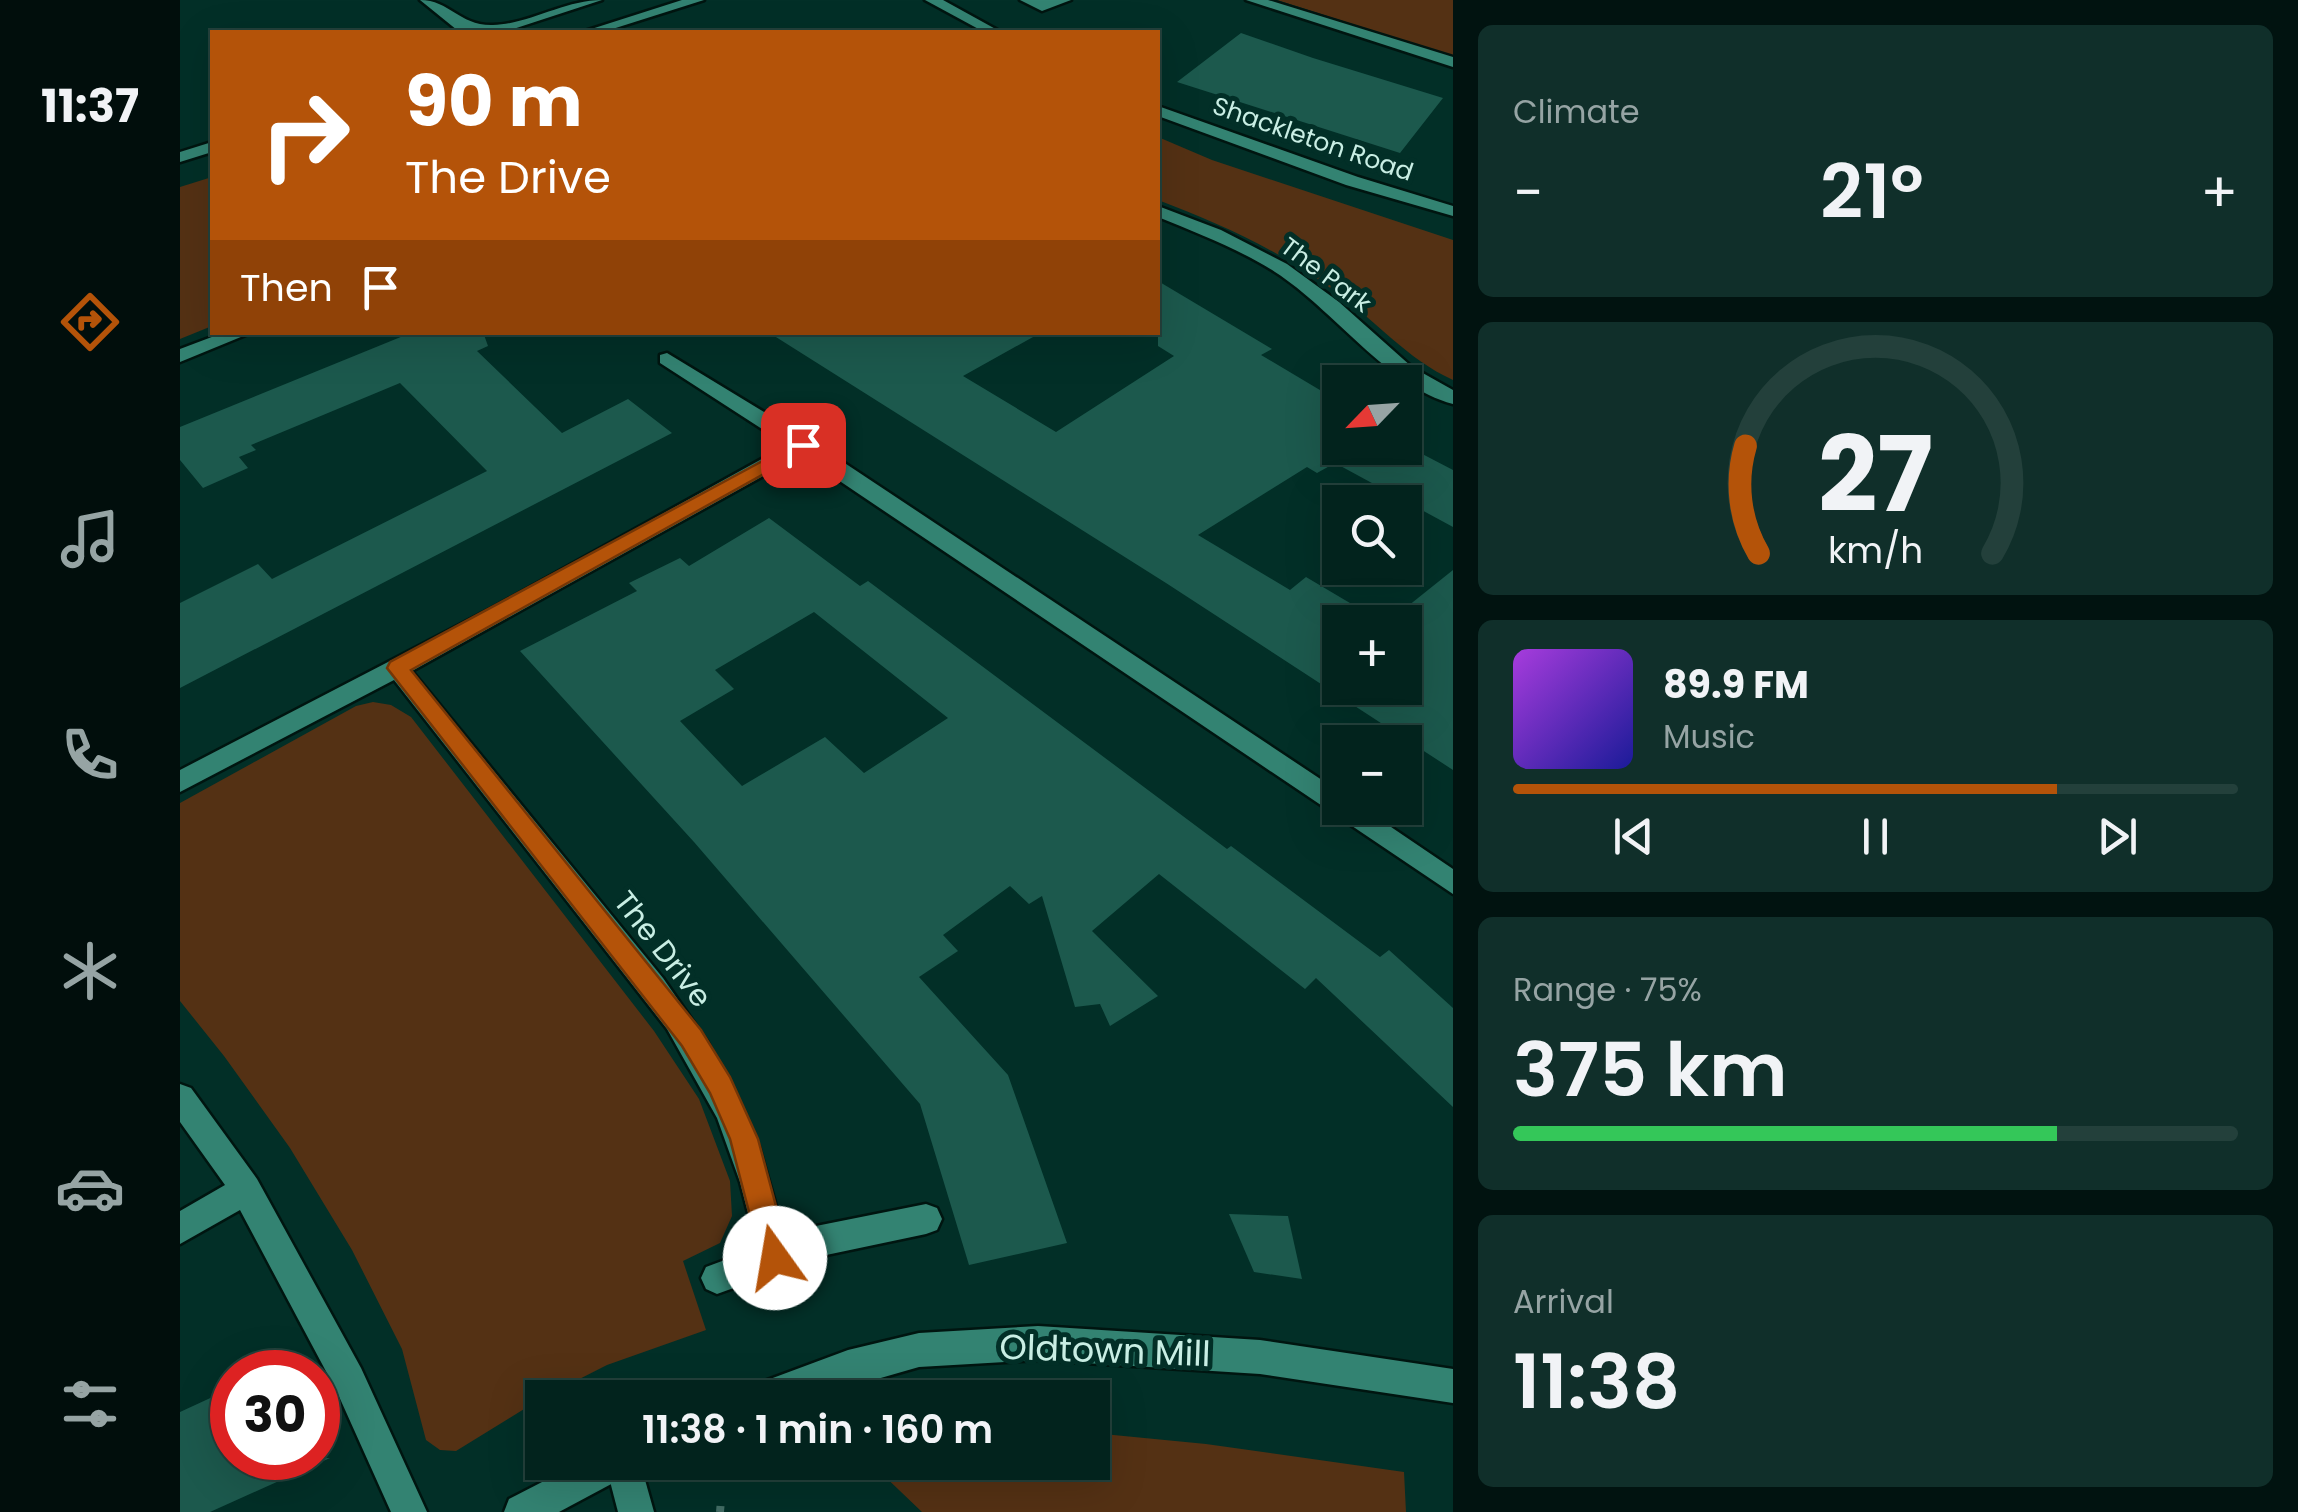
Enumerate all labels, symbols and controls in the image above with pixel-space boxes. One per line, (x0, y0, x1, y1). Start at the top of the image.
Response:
text: 90 m (405, 52, 583, 151)
icon: right (240, 70, 370, 200)
text: 11:37 (41, 75, 139, 138)
street label: Shackleton Road (1208, 88, 1418, 190)
text: Climate (1513, 89, 1640, 134)
text: 21° (1820, 139, 1924, 244)
text: The Drive (405, 146, 611, 209)
text: − (1513, 154, 1543, 231)
text: + (2200, 154, 2238, 231)
street label: The Park (1273, 229, 1379, 321)
icon: arrive (353, 260, 408, 315)
text: Then (240, 261, 333, 314)
icon: directions (55, 287, 125, 357)
north arrow (1322, 365, 1422, 465)
map controls (1322, 365, 1422, 825)
text: 27 (1818, 402, 1933, 547)
pin (761, 403, 846, 488)
icon: arrive (776, 418, 831, 473)
button: search (1322, 485, 1422, 585)
icon: music (55, 504, 125, 574)
text: km/h (1828, 525, 1923, 576)
button: + (1322, 605, 1422, 705)
text: 89.9 FM (1663, 658, 1809, 711)
text: Music (1663, 714, 1755, 759)
icon: phone (55, 720, 125, 790)
button: − (1322, 725, 1422, 825)
icon: previous (1606, 809, 1661, 864)
icon: pause (1848, 809, 1903, 864)
icon: next (2090, 809, 2145, 864)
street label: The Drive (604, 882, 722, 1016)
icon: climate (55, 936, 125, 1006)
text: Range · 75% (1513, 967, 1702, 1012)
text: 375 km (1513, 1017, 1788, 1122)
icon: car (55, 1153, 125, 1223)
position arrow (723, 1206, 827, 1310)
text: Arrival (1513, 1279, 1614, 1324)
street label: Oldtown Mill (999, 1322, 1211, 1378)
text: 11:38 (1513, 1329, 1680, 1434)
speed limit sign: 30 (210, 1350, 340, 1480)
icon: filters (55, 1369, 125, 1439)
text: 11:38 · 1 min · 160 m (642, 1403, 993, 1456)

